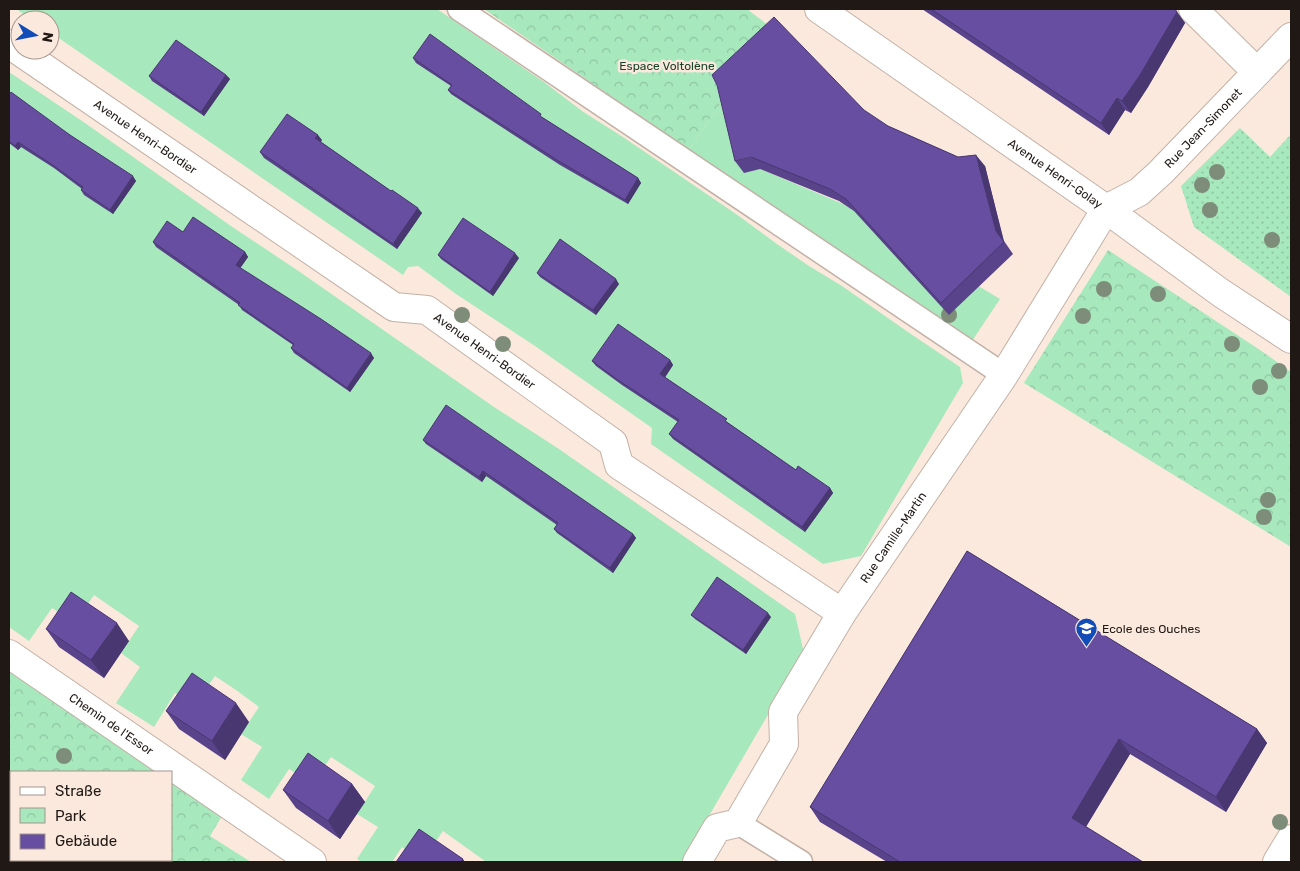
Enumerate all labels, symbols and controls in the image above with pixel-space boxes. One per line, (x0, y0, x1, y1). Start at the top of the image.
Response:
north arrow (10, 10, 60, 60)
text: N (38, 31, 57, 44)
park label: Espace Voltolène (619, 59, 715, 73)
street label: Rue Jean-Simonet (1162, 85, 1245, 171)
street label: Avenue Henri-Bordier (91, 97, 200, 177)
street label: Avenue Henri-Golay (1005, 136, 1106, 212)
street label: Avenue Henri-Bordier (431, 310, 538, 392)
street label: Rue Camille-Martin (857, 489, 929, 586)
school or university icon: Ecole des Ouches (1074, 617, 1098, 648)
place label: Ecole des Ouches (1102, 622, 1200, 636)
street label: Chemin de l'Essor (66, 690, 156, 758)
legend (10, 771, 172, 861)
text: Straße (55, 782, 101, 800)
text: Park (55, 807, 86, 825)
text: Gebäude (55, 832, 117, 850)

